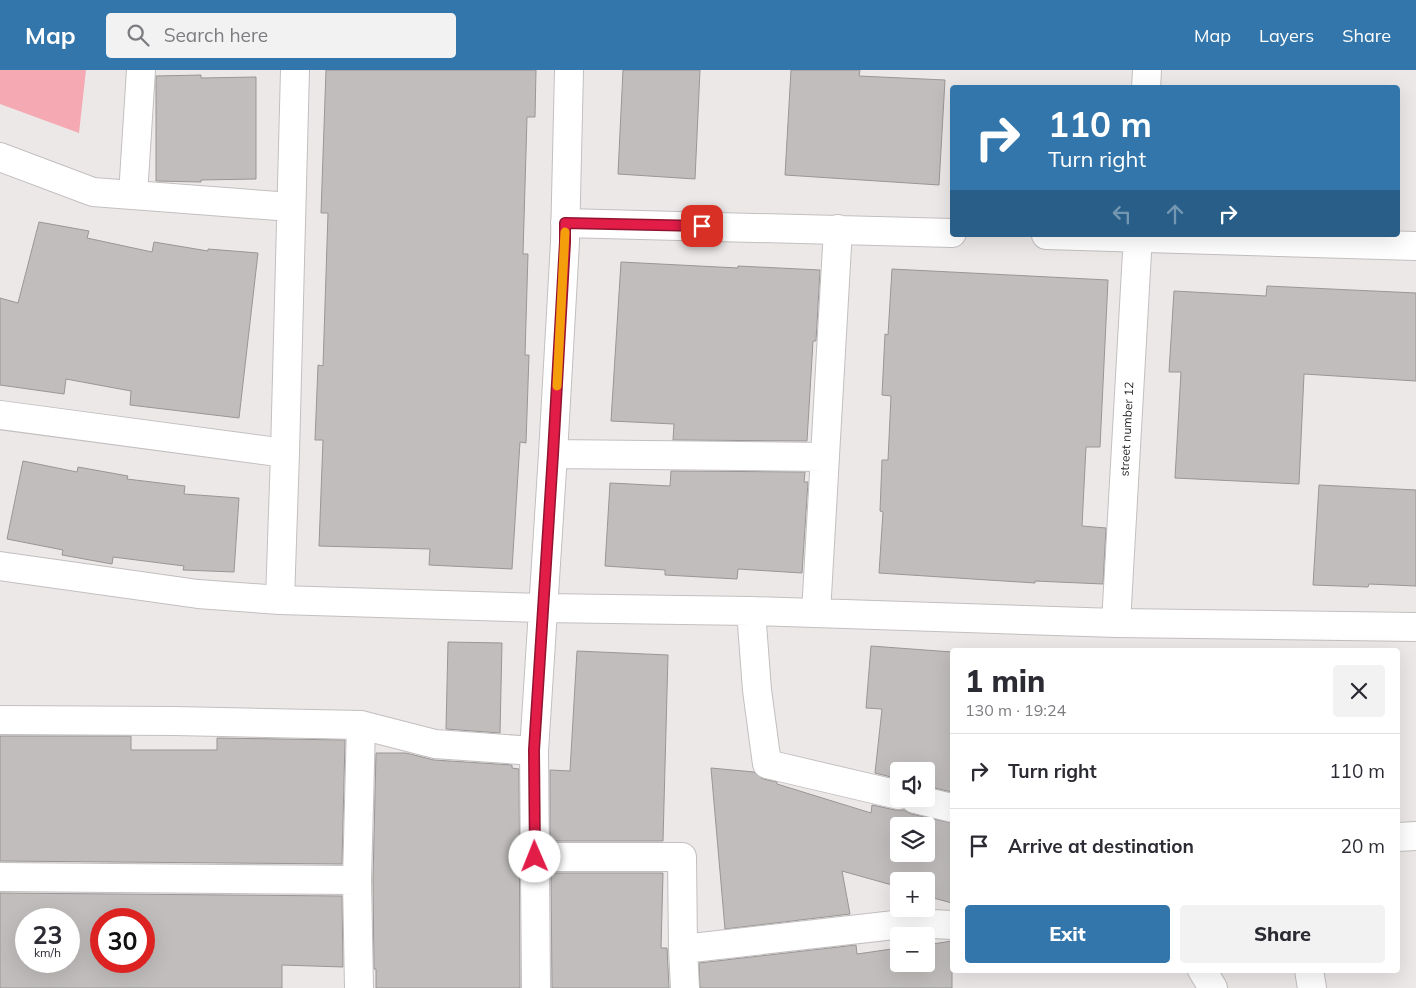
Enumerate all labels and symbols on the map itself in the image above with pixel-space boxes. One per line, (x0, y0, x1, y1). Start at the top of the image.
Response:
pin (681, 205, 723, 247)
street label: street number 12 (1117, 381, 1136, 477)
position arrow (508, 830, 560, 882)
speed limit sign: 30 (90, 908, 155, 973)

